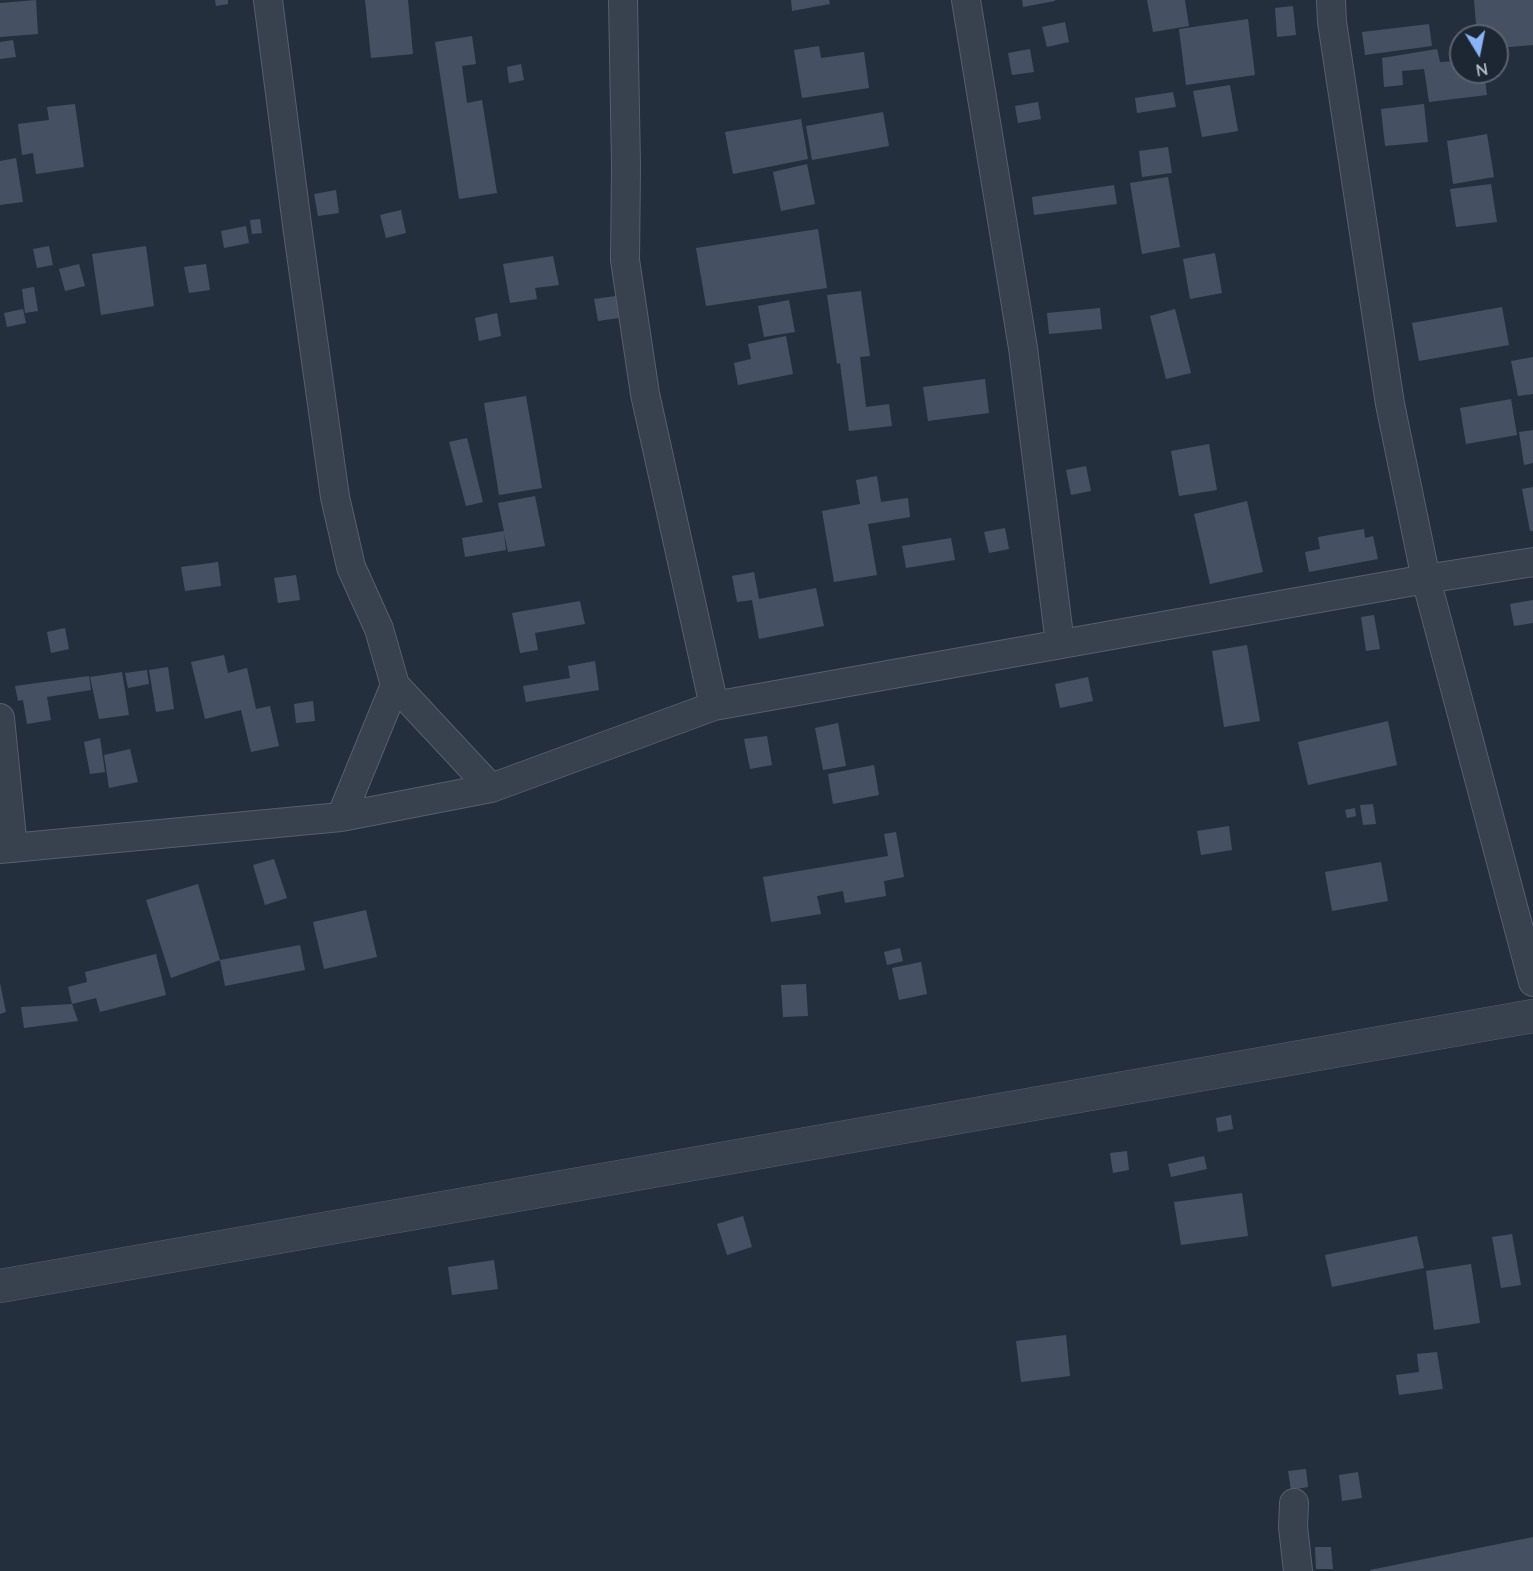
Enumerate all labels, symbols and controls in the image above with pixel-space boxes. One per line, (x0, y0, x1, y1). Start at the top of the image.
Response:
north arrow (1449, 24, 1509, 84)
text: N (1474, 59, 1489, 81)

